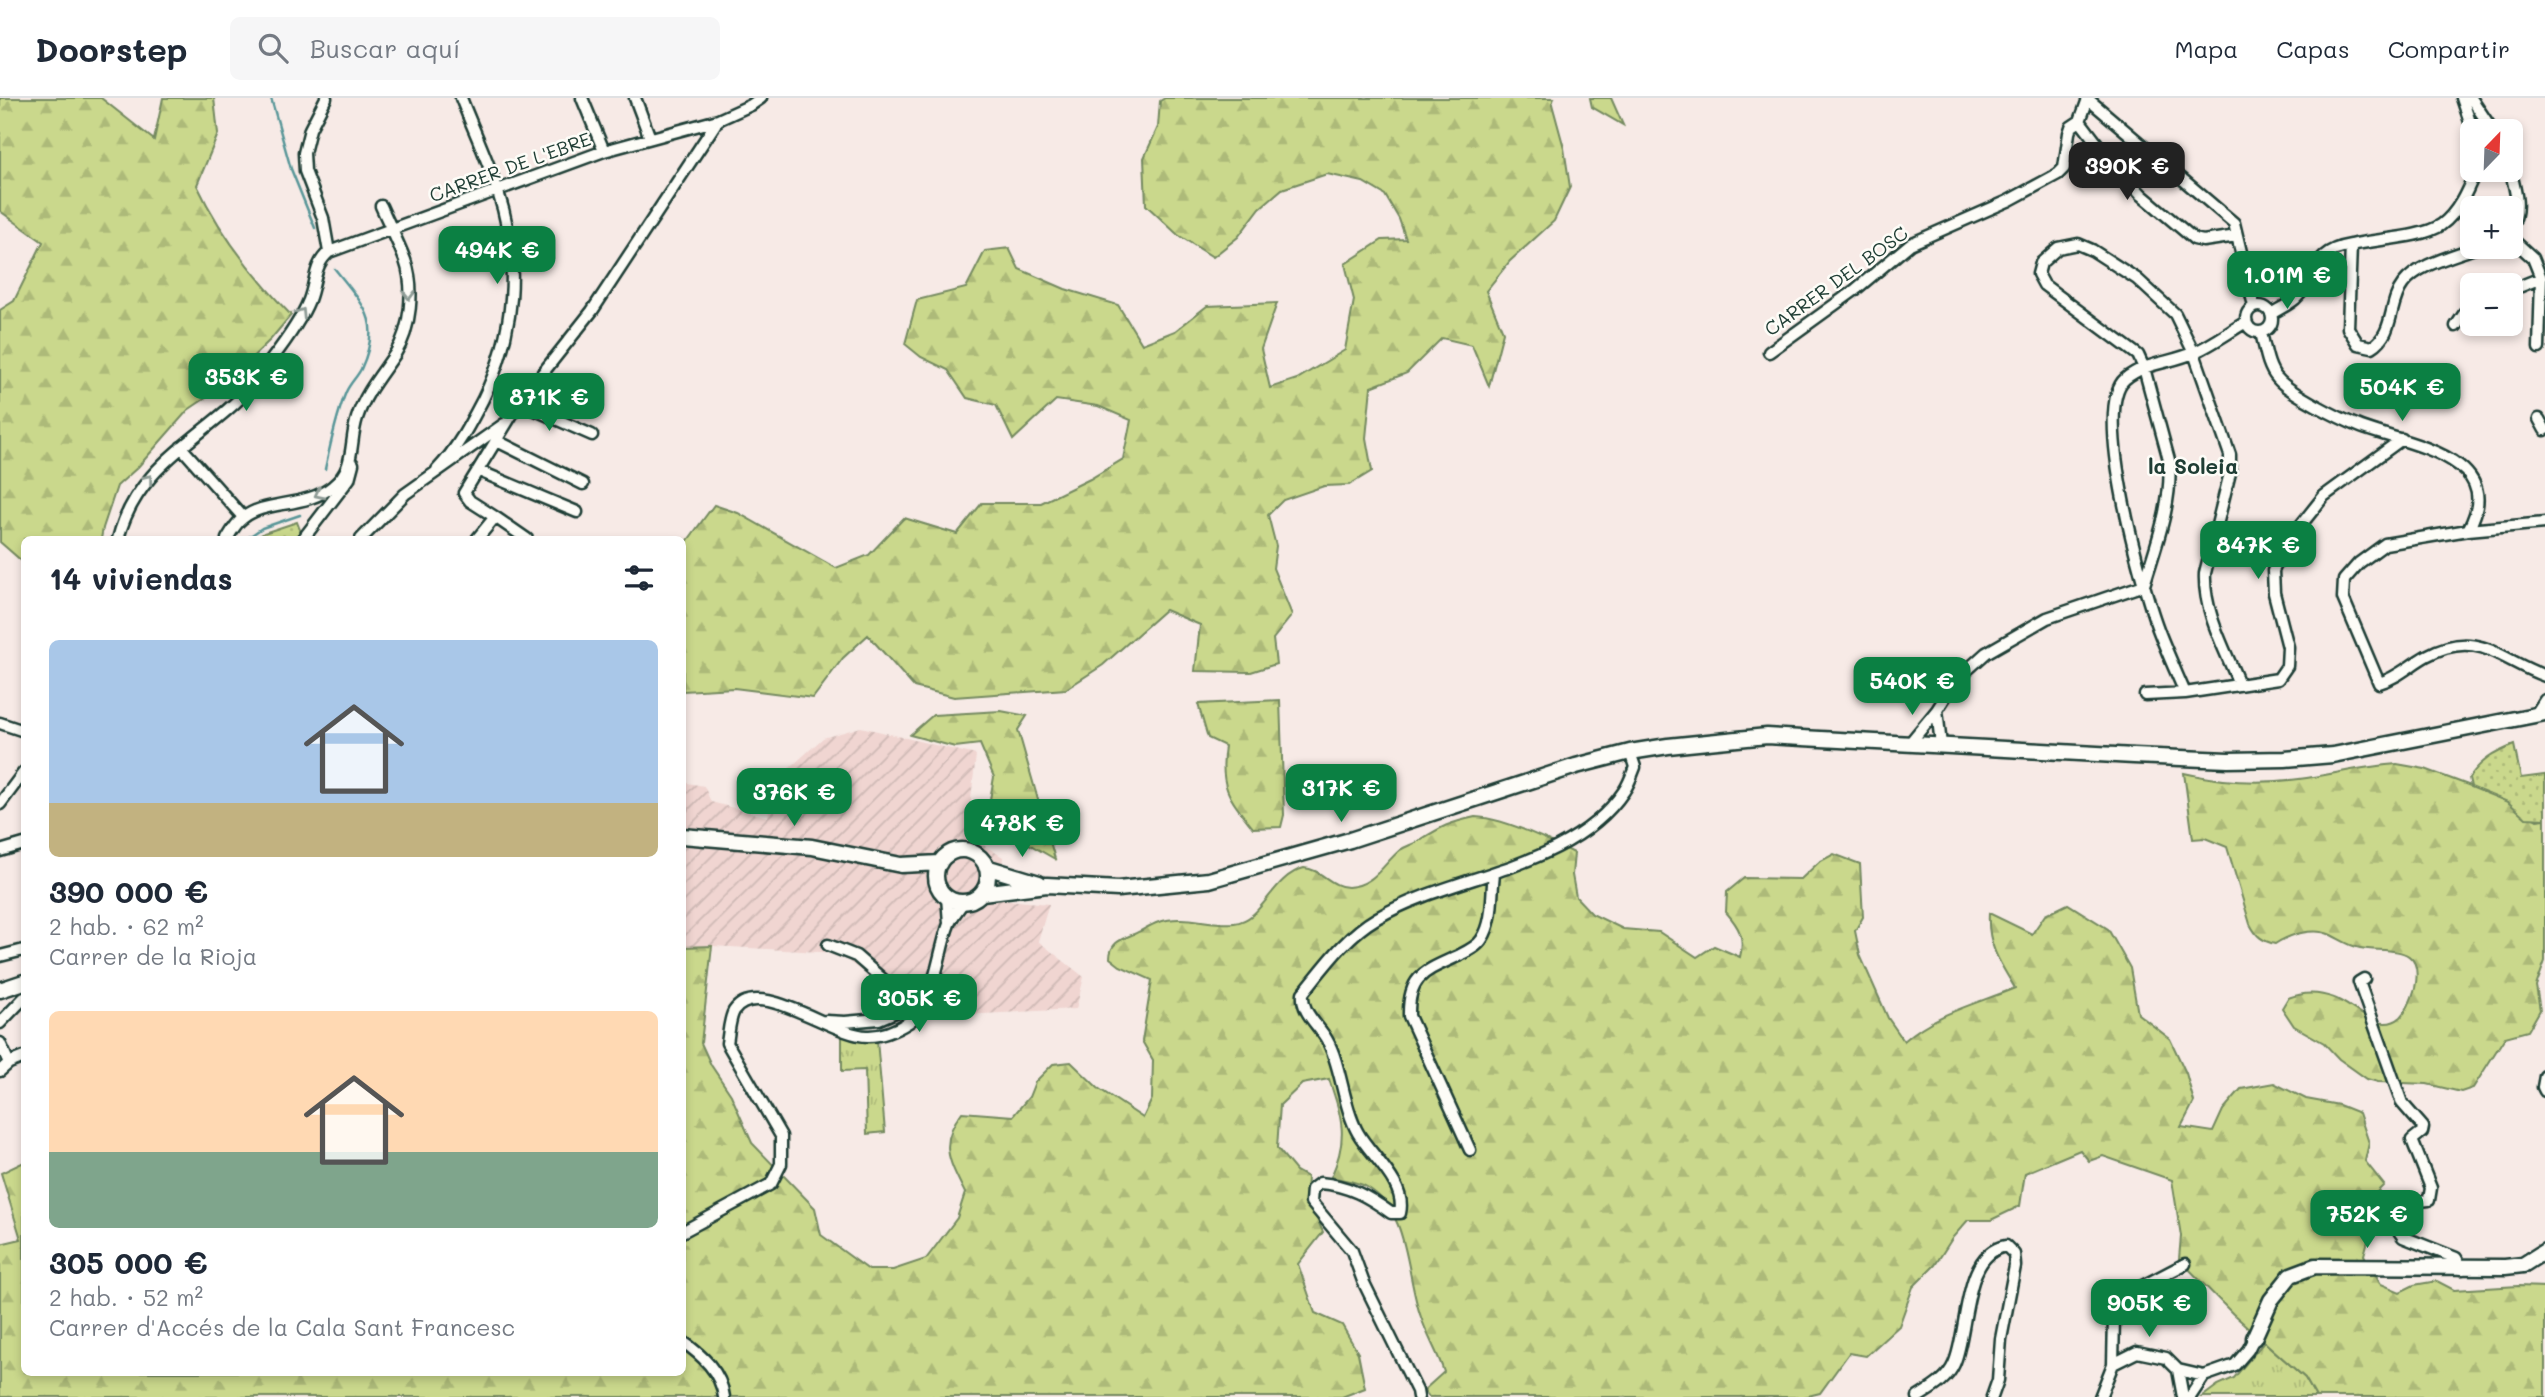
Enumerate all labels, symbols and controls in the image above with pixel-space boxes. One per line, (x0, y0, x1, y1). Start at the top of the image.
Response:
search box (230, 17, 720, 80)
text: Doorstep (35, 27, 188, 70)
icon: search (254, 29, 292, 67)
text: Buscar aquí (310, 31, 461, 65)
text: Mapa (2174, 33, 2238, 64)
text: Capas (2276, 33, 2350, 64)
text: Compartir (2388, 33, 2510, 64)
north arrow (2460, 119, 2524, 182)
map controls (2460, 119, 2523, 336)
street label: CARRER DE L'EBRE (426, 126, 594, 207)
pin: 390K € (2070, 142, 2184, 202)
text: 390K € (2085, 150, 2169, 180)
button: + (2460, 196, 2523, 259)
street label: CARRER DEL BOSC (1759, 220, 1912, 341)
pin: 494K € (440, 226, 554, 286)
text: 494K € (454, 234, 540, 264)
pin: 1.01M € (2222, 252, 2352, 311)
text: 1.01M € (2243, 259, 2331, 289)
button: − (2460, 273, 2523, 336)
one-way arrow (401, 289, 416, 300)
one-way arrow (293, 308, 306, 321)
pin: 353K € (189, 354, 303, 413)
text: 353K € (204, 361, 288, 391)
pin: 504K € (2345, 364, 2459, 423)
text: 504K € (2360, 371, 2444, 401)
pin: 871K € (492, 374, 606, 433)
text: 871K € (509, 381, 589, 411)
district label: la Soleia (2148, 452, 2238, 479)
one-way arrow (140, 474, 153, 486)
one-way arrow (314, 485, 326, 499)
pin: 847K € (2201, 522, 2315, 581)
text: 847K € (2216, 529, 2300, 559)
text: 14 viviendas (49, 558, 233, 598)
icon: filters (620, 559, 658, 597)
pin: 540K € (1855, 658, 1969, 717)
text: 540K € (1870, 665, 1954, 695)
icon: home (291, 686, 417, 812)
pin: 317K € (1284, 764, 1398, 824)
pin: 376K € (737, 768, 851, 828)
text: 317K € (1302, 772, 1380, 802)
text: 376K € (753, 776, 835, 806)
pin: 478K € (965, 800, 1079, 859)
text: 478K € (980, 807, 1064, 837)
text: 390 000 € (49, 871, 208, 911)
text: 2 hab. · 62 m² (49, 911, 204, 941)
text: Carrer de la Rioja (49, 941, 257, 971)
pin: 305K € (862, 974, 976, 1034)
text: 305K € (877, 982, 961, 1012)
icon: home (291, 1057, 417, 1183)
pin: 752K € (2310, 1190, 2424, 1250)
text: 752K € (2326, 1198, 2408, 1228)
text: 305 000 € (49, 1242, 208, 1282)
pin: 905K € (2092, 1280, 2206, 1339)
text: 2 hab. · 52 m² (49, 1282, 203, 1312)
text: 905K € (2107, 1287, 2191, 1317)
text: Carrer d'Accés de la Cala Sant Francesc (49, 1312, 515, 1342)

